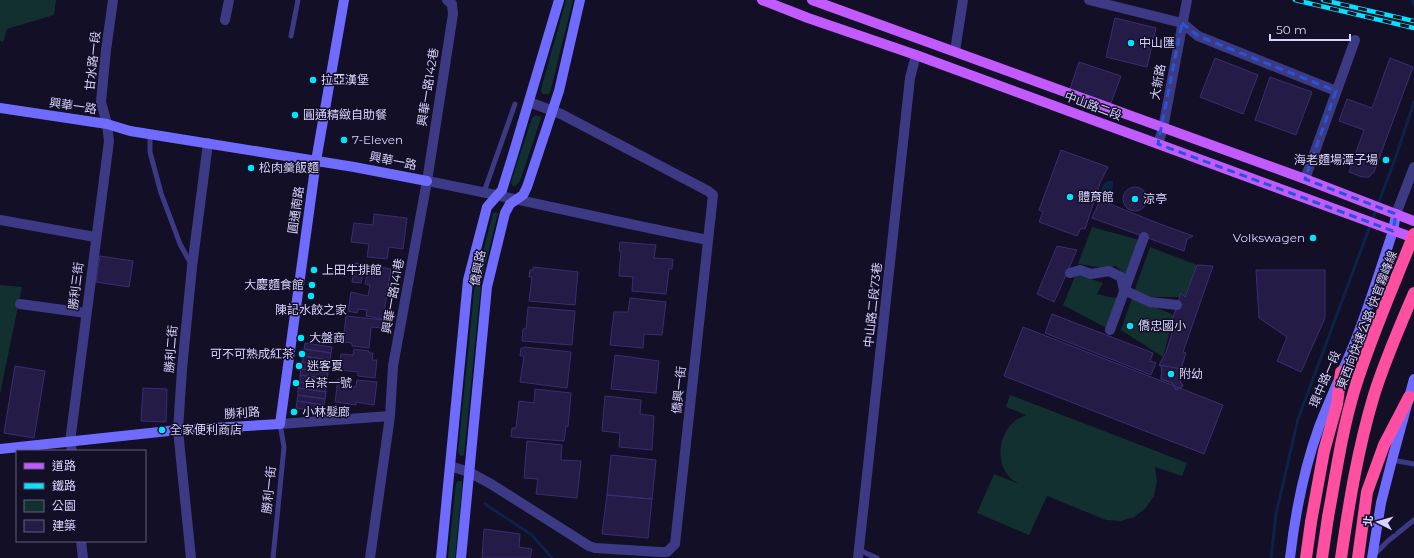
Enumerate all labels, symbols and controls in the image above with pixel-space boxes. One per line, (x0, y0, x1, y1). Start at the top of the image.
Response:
scale bar (1270, 16, 1350, 42)
text: 50 m (1276, 22, 1307, 37)
street label: 甘水路一段 (82, 30, 103, 92)
place label: 中山匯 (1139, 35, 1175, 50)
marker: 中山匯 (1126, 38, 1136, 48)
street label: 興華一路142巷 (414, 47, 441, 127)
street label: 大新路 (1147, 63, 1168, 101)
place label: 拉亞漢堡 (321, 72, 369, 87)
marker: 拉亞漢堡 (308, 75, 318, 85)
street label: 中山路二段 (1062, 88, 1124, 123)
street label: 興華一路 (48, 95, 98, 116)
place label: 圓通精緻自助餐 (303, 107, 387, 122)
marker: 圓通精緻自助餐 (290, 110, 300, 120)
place label: 7-Eleven (352, 132, 403, 147)
marker: 7-Eleven (339, 135, 349, 145)
street label: 興華一路 (368, 149, 418, 172)
place label: 海老麵場潭子場 (1294, 152, 1378, 167)
marker: 海老麵場潭子場 (1381, 155, 1391, 165)
place label: 松肉羹飯麵 (259, 160, 319, 175)
marker: 松肉羹飯麵 (246, 163, 256, 173)
street label: 圓通南路 (285, 185, 306, 235)
place label: 體育館 (1078, 189, 1114, 204)
place label: 涼亭 (1143, 191, 1167, 206)
marker: 體育館 (1065, 192, 1075, 202)
marker: 涼亭 (1130, 194, 1140, 204)
place label: Volkswagen (1233, 230, 1305, 245)
marker: Volkswagen (1308, 233, 1318, 243)
street label: 東西向快速公路 快官霧峰線 (1333, 248, 1400, 391)
street label: 僑興路 (467, 249, 488, 287)
street label: 興華一路141巷 (378, 257, 407, 335)
street label: 勝利三街 (65, 261, 86, 311)
place label: 上田牛排館 (322, 262, 382, 277)
street label: 中山路二段73巷 (861, 262, 884, 348)
marker: 上田牛排館 (309, 265, 319, 275)
place label: 大慶麵食館 (244, 277, 304, 292)
marker: 大慶麵食館 (307, 280, 317, 290)
marker: 陳記水餃之家 (306, 291, 316, 301)
place label: 陳記水餃之家 (275, 302, 347, 317)
place label: 僑忠國小 (1138, 318, 1186, 333)
marker: 僑忠國小 (1125, 321, 1135, 331)
street label: 勝利二街 (161, 324, 180, 374)
place label: 大盤商 (309, 330, 345, 345)
marker: 大盤商 (296, 333, 306, 343)
place label: 可不可熟成紅茶 (210, 346, 294, 361)
street label: 環中路一段 (1306, 348, 1343, 409)
marker: 可不可熟成紅茶 (297, 349, 307, 359)
place label: 迷客夏 (307, 358, 343, 373)
marker: 迷客夏 (294, 361, 304, 371)
street label: 僑興一街 (669, 365, 688, 415)
place label: 附幼 (1179, 366, 1203, 381)
marker: 附幼 (1166, 369, 1176, 379)
place label: 台茶一號 (304, 375, 352, 390)
marker: 台茶一號 (291, 378, 301, 388)
street label: 勝利路 (223, 404, 260, 421)
place label: 小林髮廊 (302, 404, 350, 419)
marker: 小林髮廊 (289, 407, 299, 417)
place label: 全家便利商店 (170, 422, 242, 437)
marker: 全家便利商店 (157, 425, 167, 435)
legend (16, 450, 146, 542)
text: 道路 (52, 458, 76, 473)
street label: 勝利一街 (259, 465, 278, 515)
text: 鐵路 (52, 478, 76, 493)
text: 公園 (52, 498, 76, 513)
north arrow (1358, 502, 1398, 542)
text: 北 (1361, 515, 1376, 527)
text: 建築 (52, 518, 76, 533)

